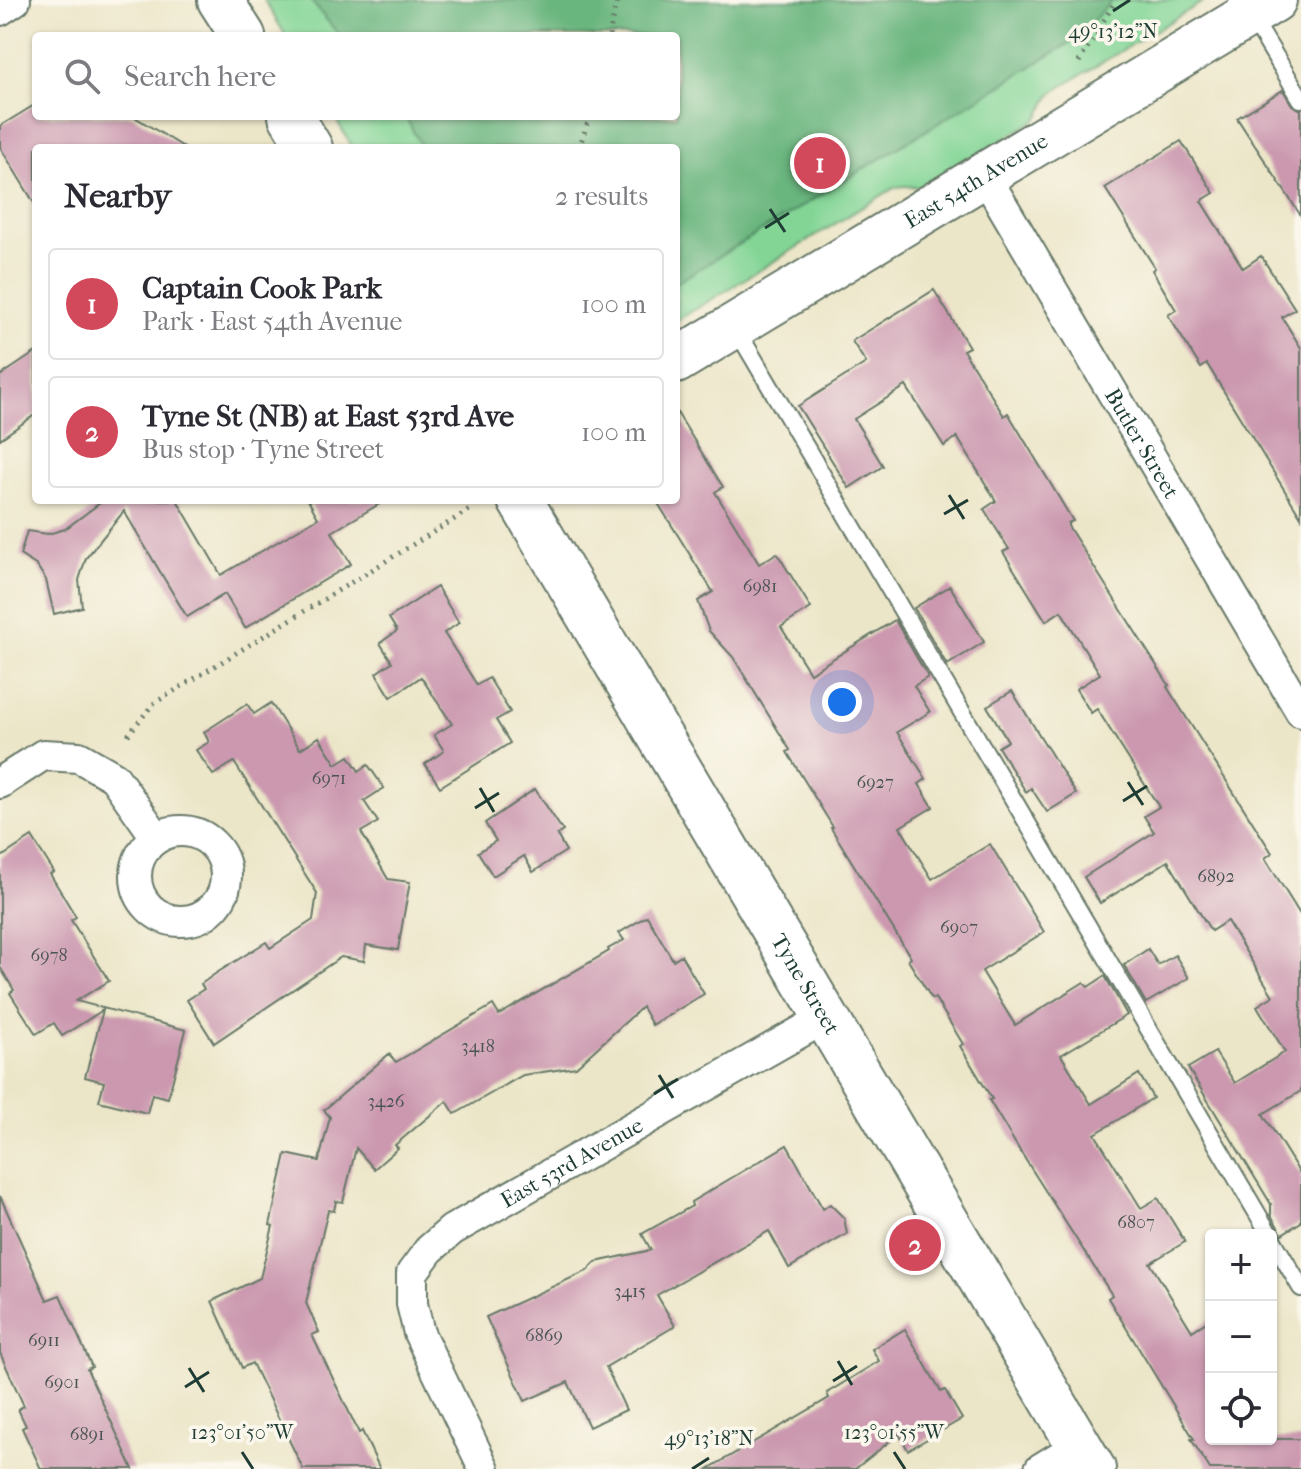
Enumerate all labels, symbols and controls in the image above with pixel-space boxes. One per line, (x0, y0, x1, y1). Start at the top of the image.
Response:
text: 49°13'12"N (1068, 20, 1158, 43)
search box (32, 32, 680, 120)
icon: search (60, 54, 104, 98)
text: Search here (124, 59, 276, 94)
street label: East 54th Avenue (900, 128, 1053, 234)
pin: 1 (794, 133, 846, 193)
text: Nearby (64, 176, 171, 216)
text: 2 results (555, 181, 648, 212)
text: Captain Cook Park (142, 271, 382, 306)
text: 1 (87, 289, 97, 320)
text: 100 m (581, 289, 646, 320)
text: Park · East 54th Avenue (142, 306, 402, 337)
street label: Butler Street (1099, 384, 1184, 503)
text: Tyne St (NB) at East 53rd Ave (142, 399, 514, 434)
text: 2 (85, 417, 99, 448)
text: 100 m (581, 417, 646, 448)
text: Bus stop · Tyne Street (142, 434, 384, 465)
house number: 6981 (743, 576, 777, 597)
your location (822, 682, 862, 722)
house number: 6971 (312, 768, 346, 789)
house number: 6927 (856, 772, 894, 793)
house number: 6892 (1197, 866, 1235, 887)
house number: 6907 (940, 917, 978, 938)
street label: Tyne Street (765, 929, 845, 1039)
house number: 6978 (31, 945, 67, 966)
house number: 3418 (461, 1036, 495, 1057)
house number: 3426 (367, 1091, 405, 1112)
street label: East 53rd Avenue (496, 1112, 648, 1214)
house number: 6807 (1117, 1212, 1155, 1233)
pin: 2 (889, 1215, 941, 1275)
map controls (1205, 1229, 1277, 1445)
button: + (1205, 1229, 1277, 1301)
house number: 3415 (614, 1281, 646, 1302)
button: − (1205, 1301, 1277, 1373)
house number: 6869 (525, 1325, 563, 1346)
house number: 6911 (28, 1330, 60, 1351)
house number: 6901 (44, 1372, 80, 1393)
button: locate (1205, 1373, 1277, 1445)
text: 123°01'50"W (191, 1421, 295, 1444)
text: 123°01'55"W (844, 1421, 945, 1444)
house number: 6891 (70, 1424, 104, 1445)
text: 49°13'18"N (664, 1427, 754, 1450)

